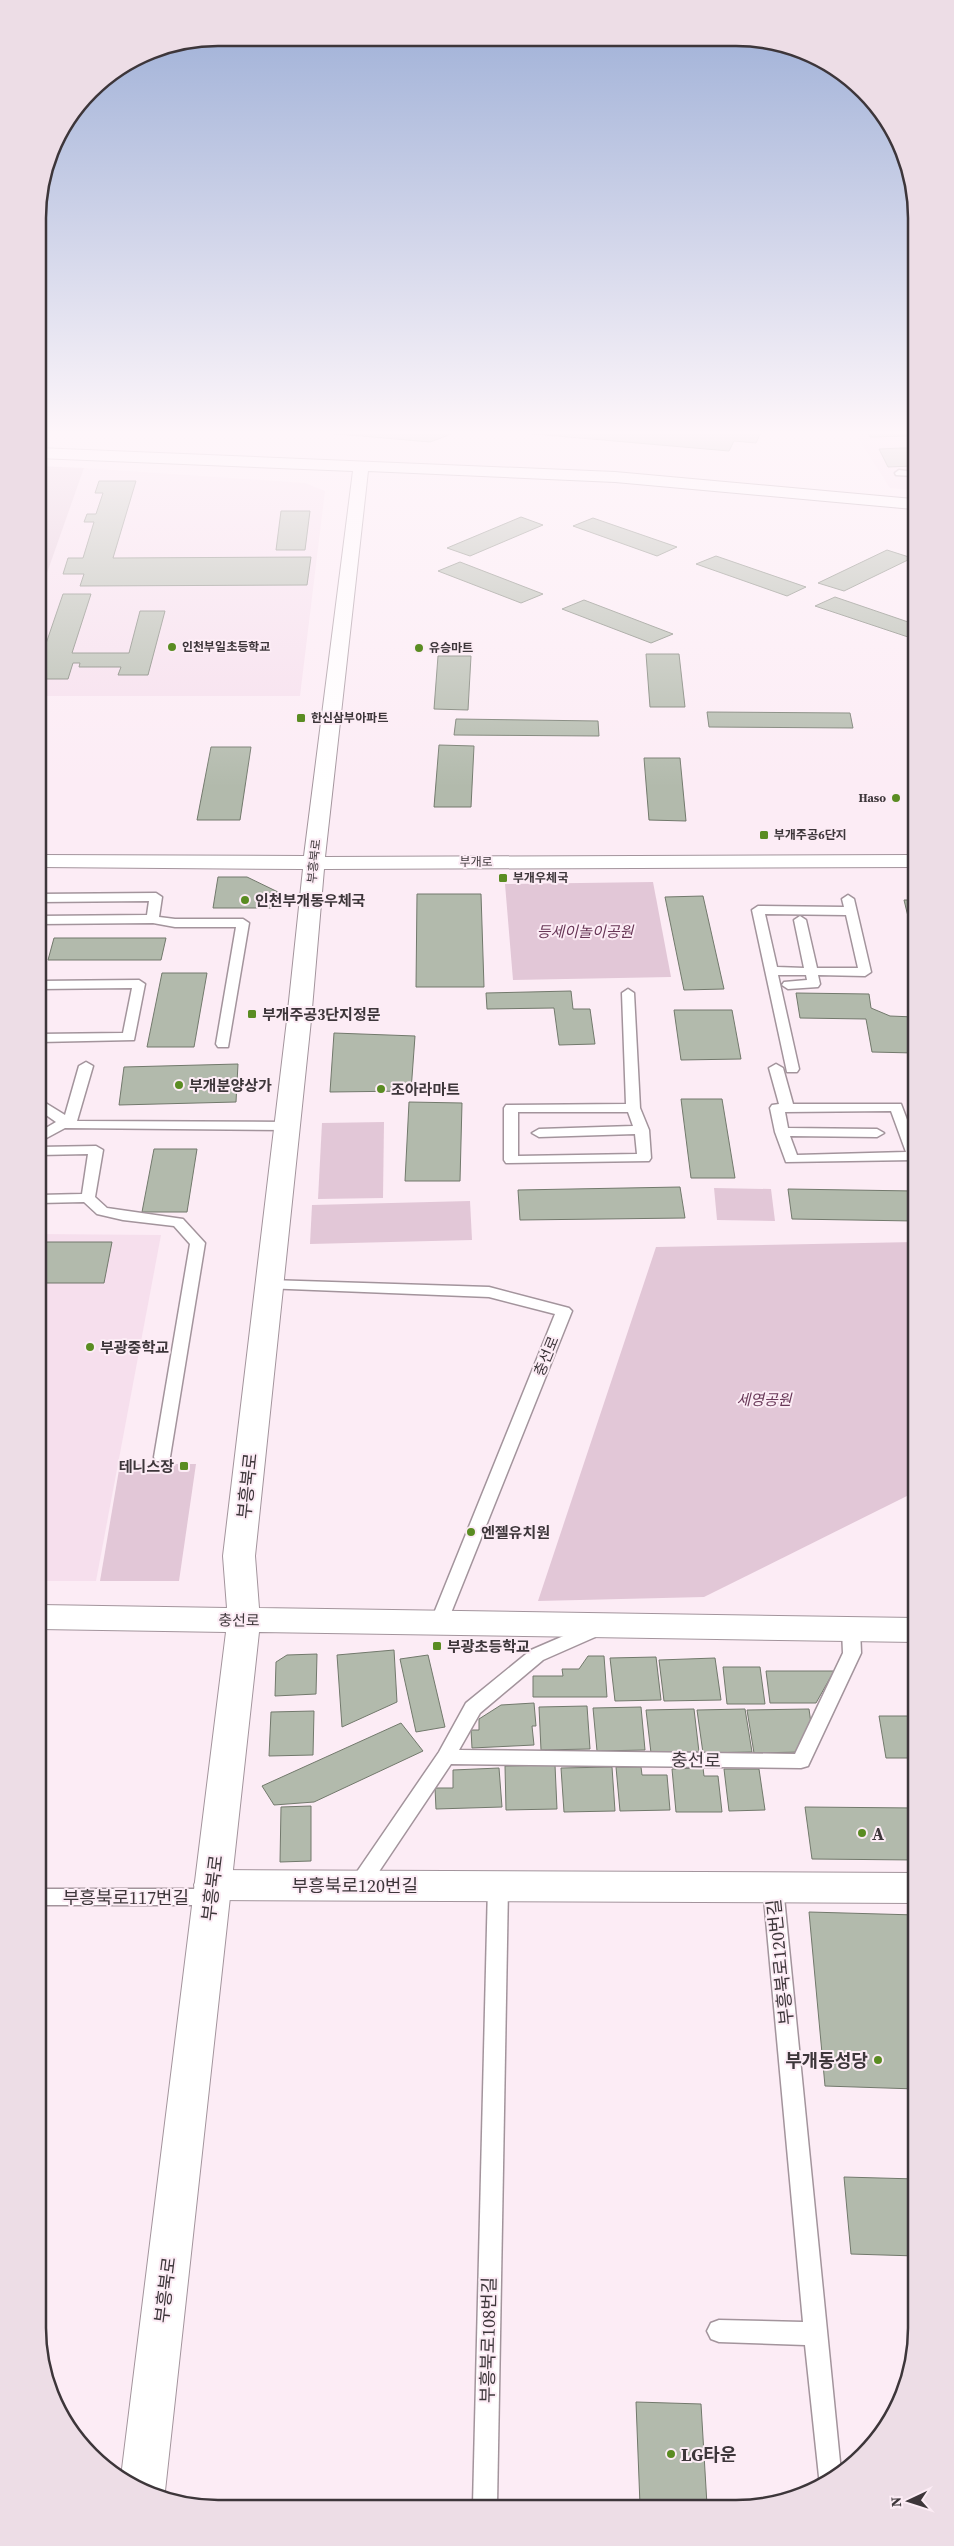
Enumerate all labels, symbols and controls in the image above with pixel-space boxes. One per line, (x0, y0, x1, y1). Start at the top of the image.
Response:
place label: 인천부일초등학교 (182, 639, 270, 655)
place label: 유승마트 (429, 640, 473, 656)
marker: 인천부일초등학교 (166, 641, 178, 653)
marker: 유승마트 (413, 642, 425, 654)
place label: 한신삼부아파트 (311, 710, 388, 726)
marker: 한신삼부아파트 (295, 712, 307, 724)
place label: Haso (858, 790, 886, 806)
marker: Haso (890, 792, 902, 804)
place label: 부개주공6단지 (774, 827, 847, 843)
marker: 부개주공6단지 (758, 829, 770, 841)
street label: 부흥북로 (304, 838, 324, 884)
street label: 부개로 (459, 854, 493, 870)
place label: 부개우체국 (513, 870, 568, 886)
marker: 부개우체국 (497, 872, 509, 884)
place label: 인천부개동우체국 (255, 890, 366, 911)
marker: 인천부개동우체국 (239, 894, 251, 906)
park label: 등세이놀이공원 (537, 921, 634, 942)
place label: 부개주공3단지정문 (262, 1004, 381, 1025)
marker: 부개주공3단지정문 (246, 1008, 258, 1020)
place label: 부개분양상가 (189, 1075, 272, 1096)
marker: 부개분양상가 (173, 1079, 185, 1091)
place label: 조아라마트 (391, 1079, 460, 1100)
marker: 조아라마트 (375, 1083, 387, 1095)
street label: 충선로 (529, 1333, 563, 1379)
place label: 부광중학교 (100, 1337, 169, 1358)
marker: 부광중학교 (84, 1341, 96, 1353)
park label: 세영공원 (736, 1389, 793, 1410)
street label: 부흥북로 (231, 1452, 263, 1520)
place label: 테니스장 (119, 1456, 174, 1477)
marker: 테니스장 (178, 1460, 190, 1472)
place label: 엔젤유치원 (481, 1522, 550, 1543)
marker: 엔젤유치원 (465, 1526, 477, 1538)
street label: 충선로 (218, 1609, 260, 1631)
place label: 부광초등학교 (447, 1636, 530, 1657)
marker: 부광초등학교 (431, 1640, 443, 1652)
street label: 충선로 (671, 1747, 721, 1773)
place label: A (872, 1821, 884, 1846)
marker: A (856, 1827, 868, 1839)
street label: 부흥북로 (196, 1854, 228, 1922)
street label: 부흥북로120번길 (292, 1873, 418, 1898)
street label: 부흥북로117번길 (63, 1885, 189, 1910)
street label: 부흥북로120번길 (761, 1898, 799, 2026)
place label: 부개동성당 (785, 2048, 868, 2073)
marker: 부개동성당 (872, 2054, 884, 2066)
street label: 부흥북로 (149, 2256, 181, 2324)
street label: 부흥북로108번길 (474, 2277, 502, 2403)
place label: LG타운 (681, 2442, 736, 2467)
marker: LG타운 (665, 2448, 677, 2460)
north arrow (884, 2476, 934, 2526)
text: N (886, 2496, 906, 2508)

